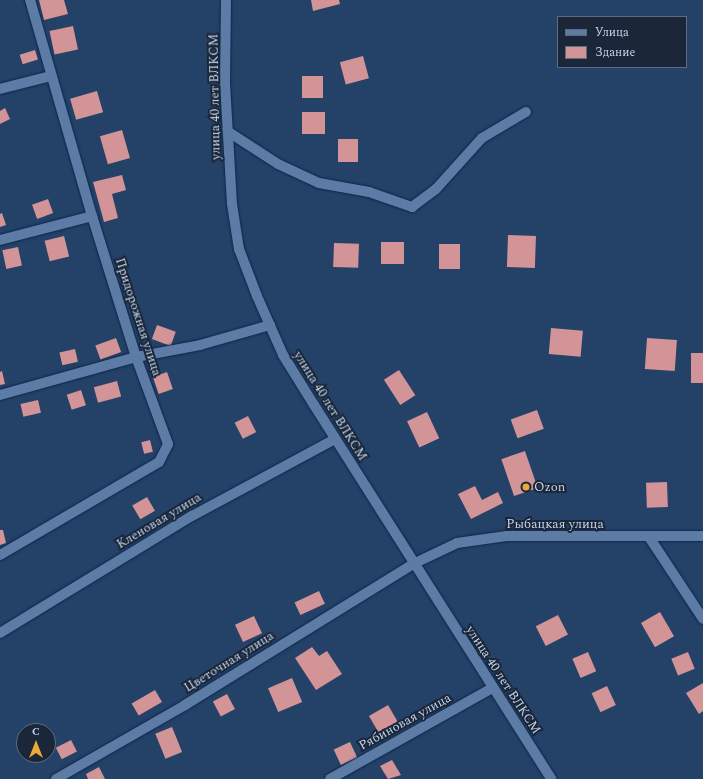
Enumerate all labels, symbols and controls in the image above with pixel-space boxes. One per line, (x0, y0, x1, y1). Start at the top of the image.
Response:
legend (557, 16, 687, 68)
text: Улица (595, 23, 629, 42)
street label: улица 40 лет ВЛКСМ (206, 34, 224, 160)
text: Здание (595, 43, 635, 62)
street label: Придорожная улица (112, 256, 164, 378)
street label: улица 40 лет ВЛКСМ (290, 348, 370, 464)
place label: Ozon (534, 479, 565, 495)
marker: Ozon (521, 482, 531, 492)
street label: Кленовая улица (114, 490, 204, 552)
street label: Рыбацкая улица (506, 516, 604, 532)
street label: улица 40 лет ВЛКСМ (462, 623, 544, 737)
street label: Цветочная улица (181, 628, 277, 696)
street label: Рябиновая улица (356, 690, 454, 754)
north arrow (16, 723, 56, 763)
text: С (32, 723, 40, 740)

